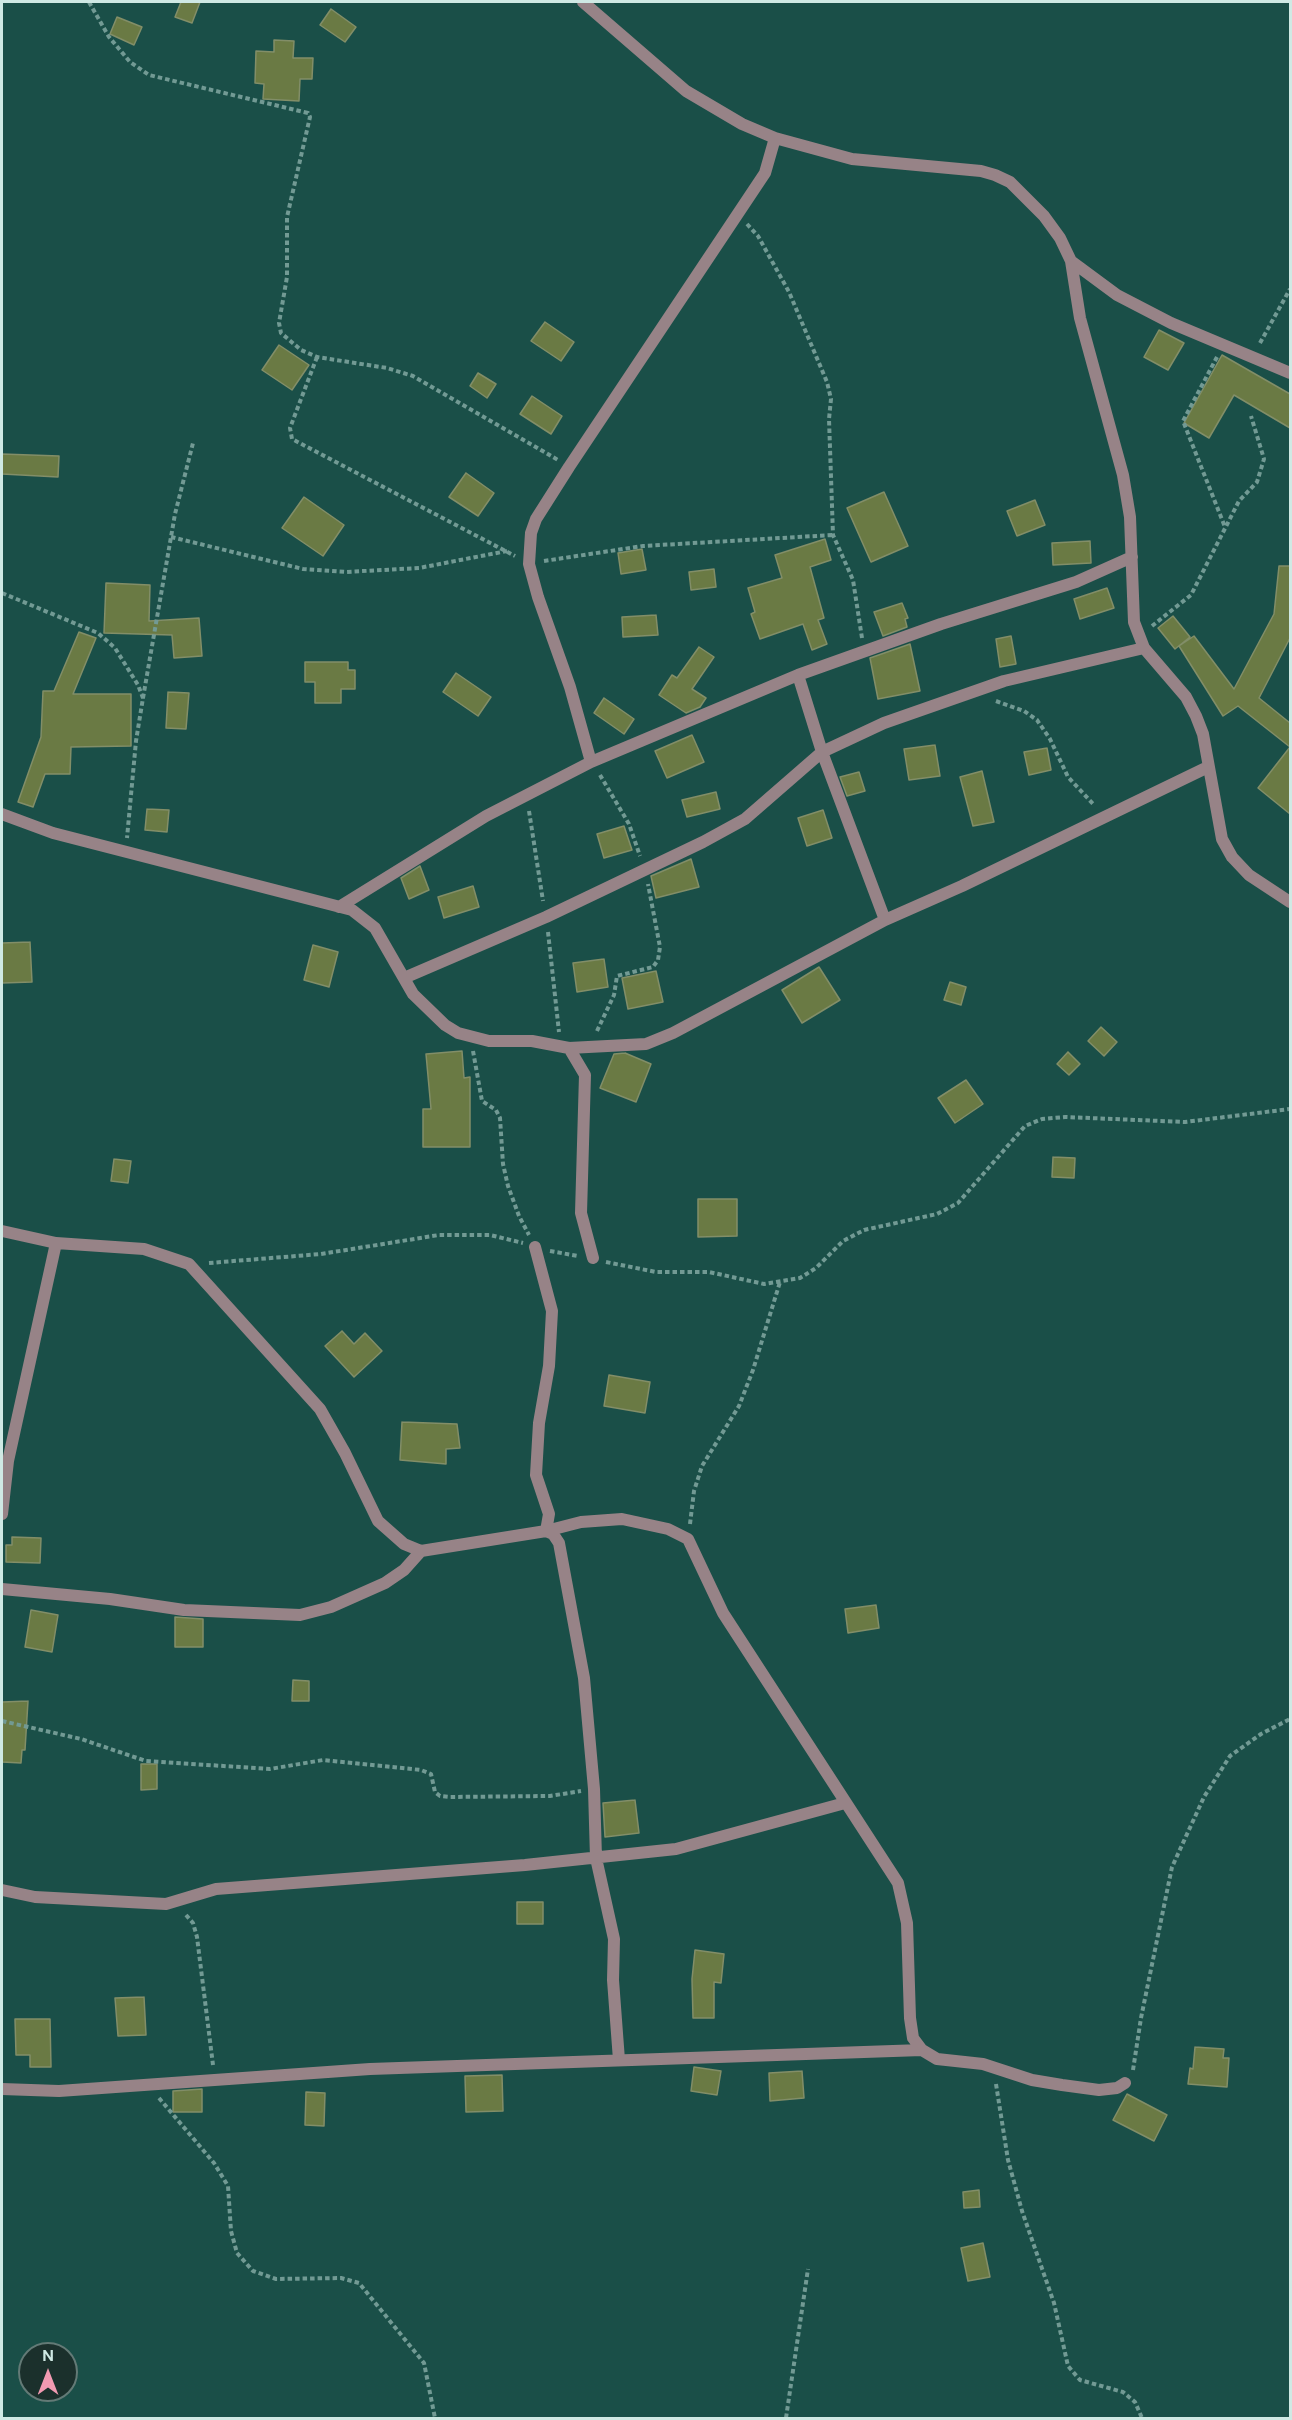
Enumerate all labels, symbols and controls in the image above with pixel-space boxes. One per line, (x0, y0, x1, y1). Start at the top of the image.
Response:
north arrow (18, 2342, 78, 2402)
text: N (42, 2345, 54, 2366)

